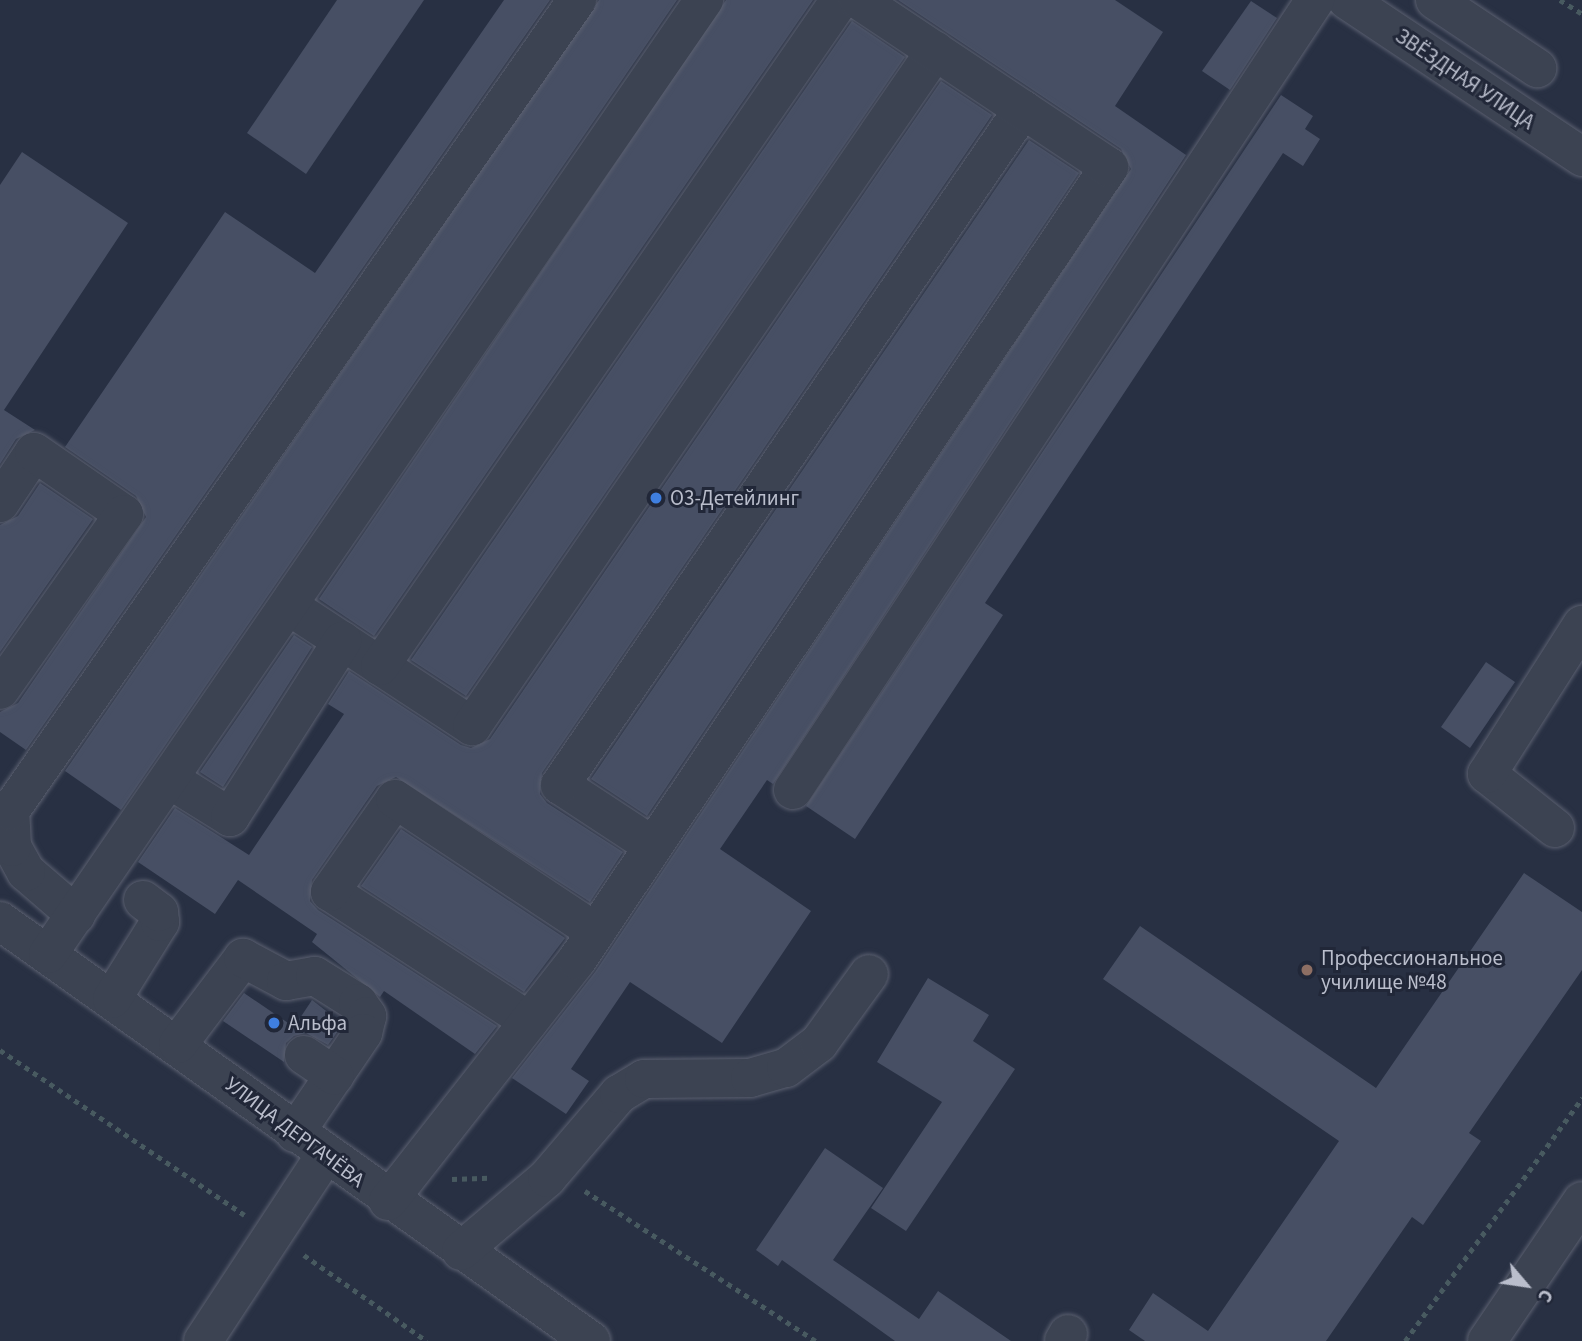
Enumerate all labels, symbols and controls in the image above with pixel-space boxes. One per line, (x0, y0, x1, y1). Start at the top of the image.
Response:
street label: ЗВЁЗДНАЯ УЛИЦА (1391, 23, 1539, 135)
place label: О3-Детейлинг (670, 485, 799, 511)
marker: О3-Детейлинг (648, 490, 664, 506)
place label: Профессиональное училище №48 (1321, 945, 1503, 995)
marker: Профессиональное училище №48 (1299, 962, 1315, 978)
place label: Альфа (288, 1010, 347, 1036)
marker: Альфа (266, 1015, 282, 1031)
street label: УЛИЦА ДЕРГАЧЁВА (220, 1071, 370, 1193)
north arrow (1491, 1250, 1561, 1320)
text: С (1530, 1284, 1559, 1307)

